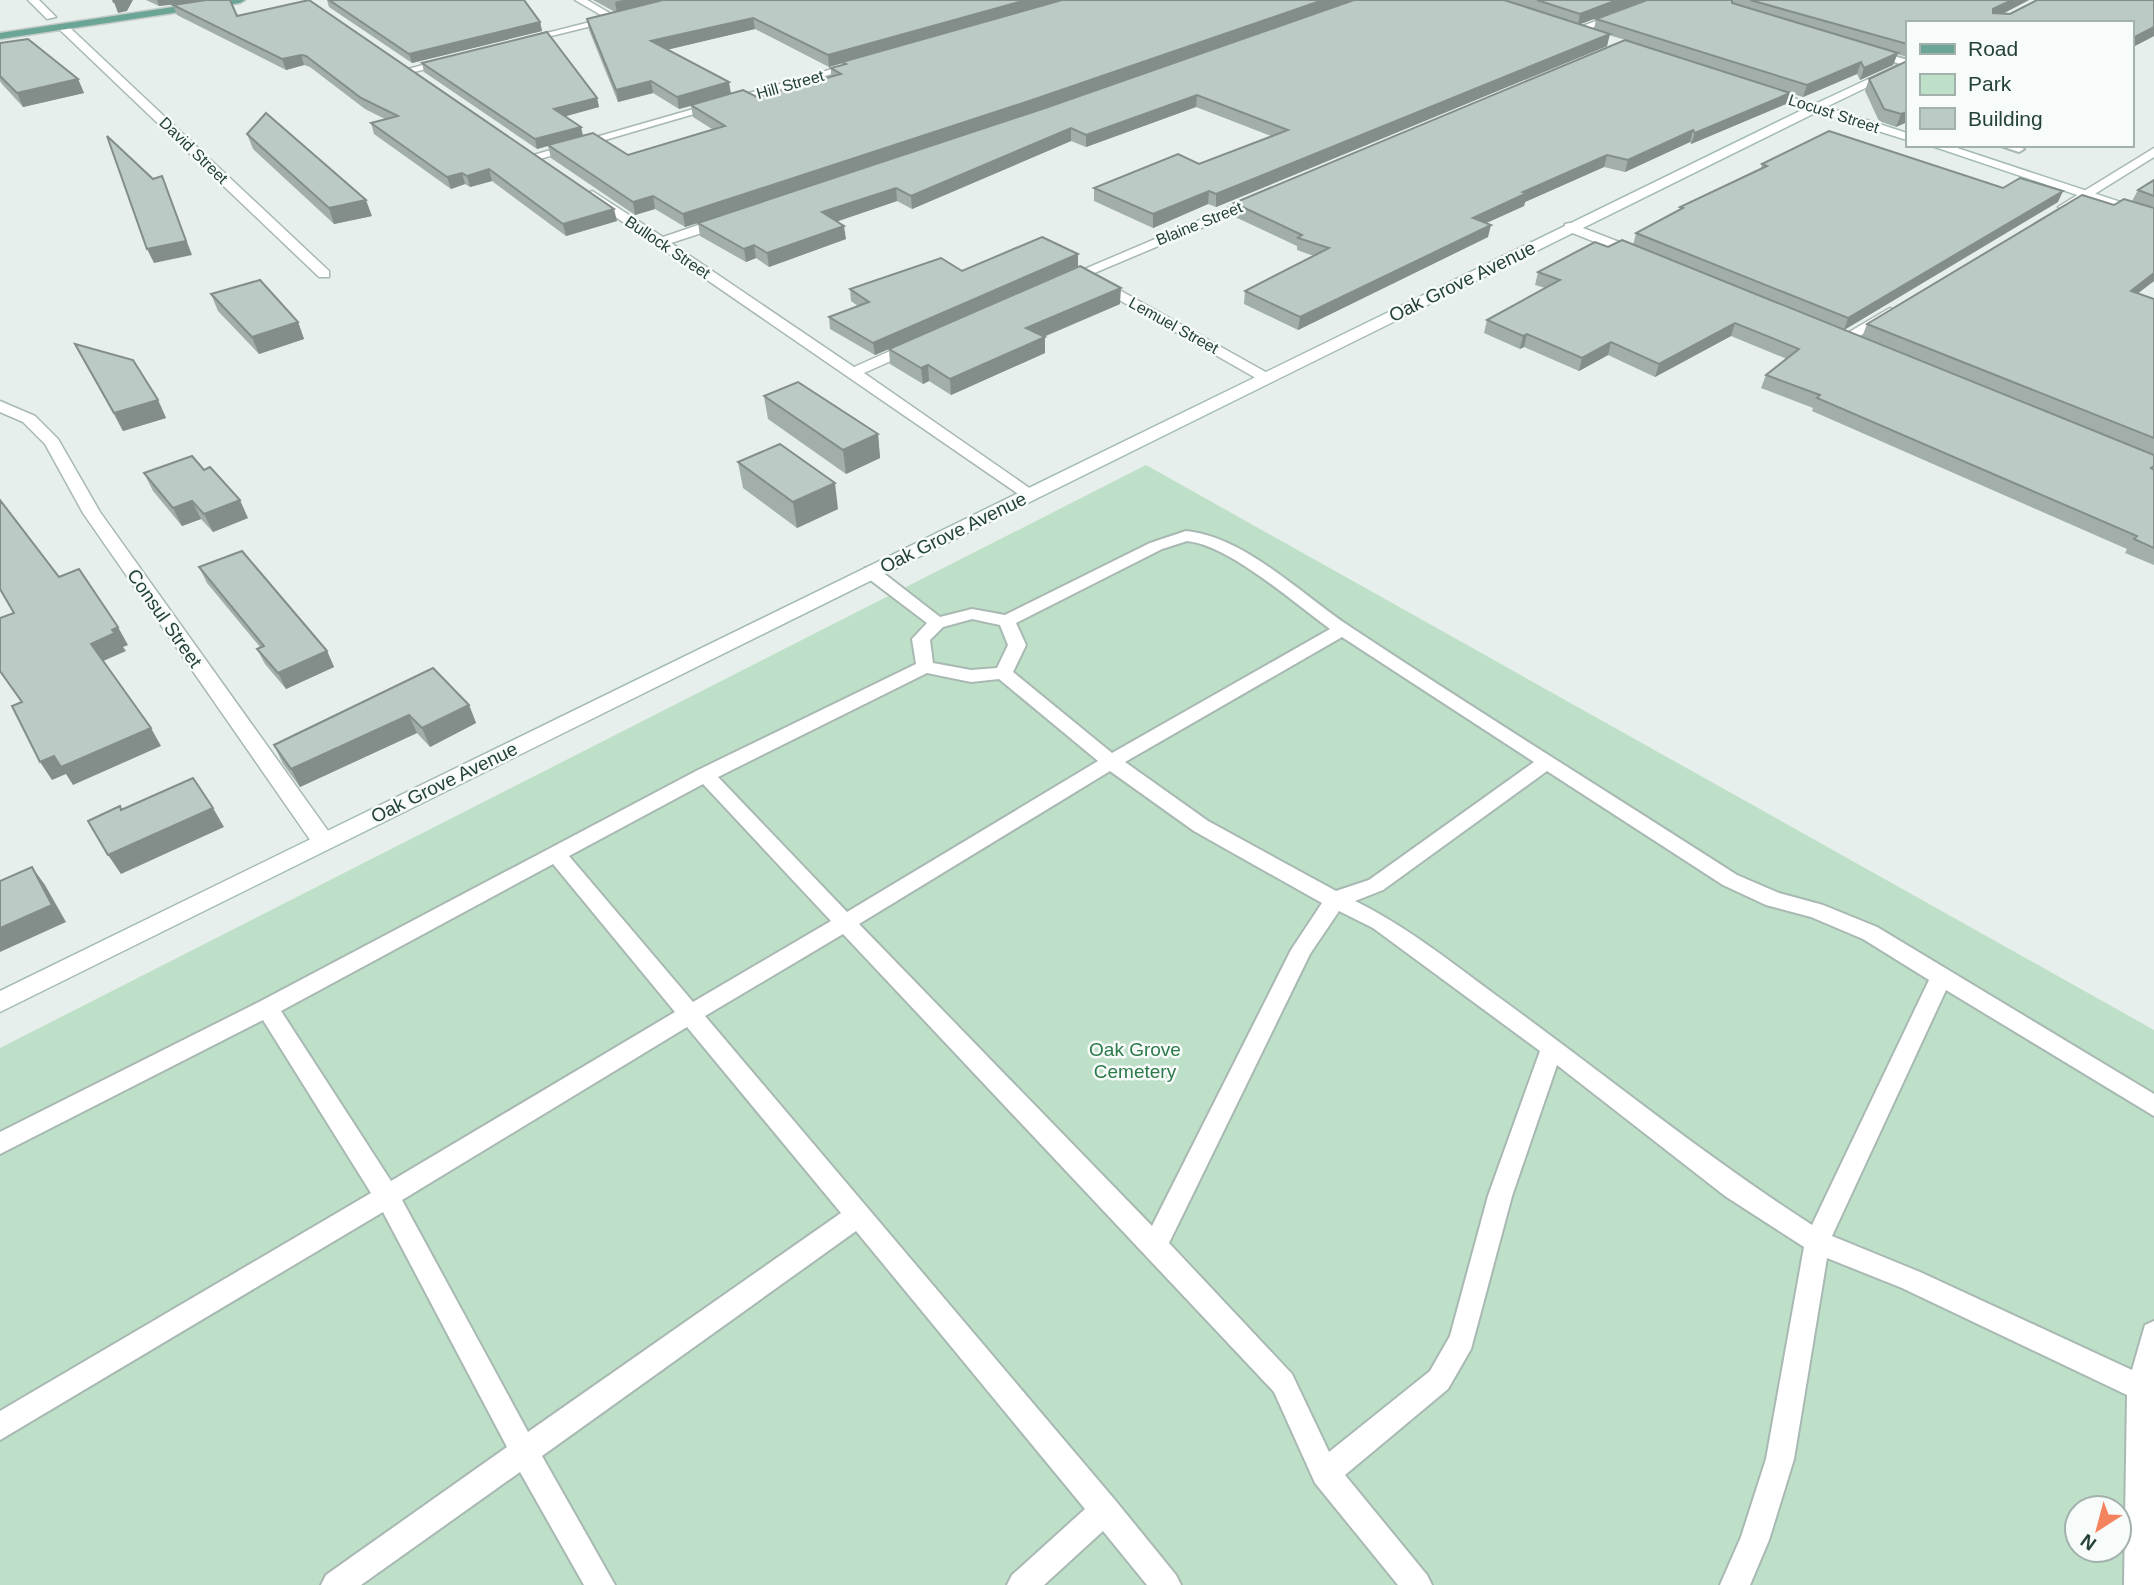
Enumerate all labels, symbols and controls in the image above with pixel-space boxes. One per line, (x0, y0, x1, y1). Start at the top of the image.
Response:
legend (1906, 21, 2133, 147)
text: Road (1968, 37, 2018, 60)
street label: Hill Street (754, 67, 826, 102)
text: Park (1968, 72, 2012, 95)
street label: Locust Street (1786, 91, 1882, 136)
text: Building (1968, 107, 2043, 130)
street label: David Street (156, 114, 232, 187)
street label: Blaine Street (1154, 198, 1245, 249)
street label: Bullock Street (622, 213, 714, 282)
street label: Oak Grove Avenue (1386, 237, 1539, 326)
street label: Lemuel Street (1126, 294, 1222, 357)
street label: Oak Grove Avenue (877, 488, 1030, 577)
street label: Consul Street (123, 565, 207, 672)
street label: Oak Grove Avenue (368, 738, 521, 827)
park label: Oak Grove Cemetery (1089, 1039, 1181, 1082)
north arrow (2063, 1494, 2133, 1564)
text: N (2077, 1530, 2100, 1555)

